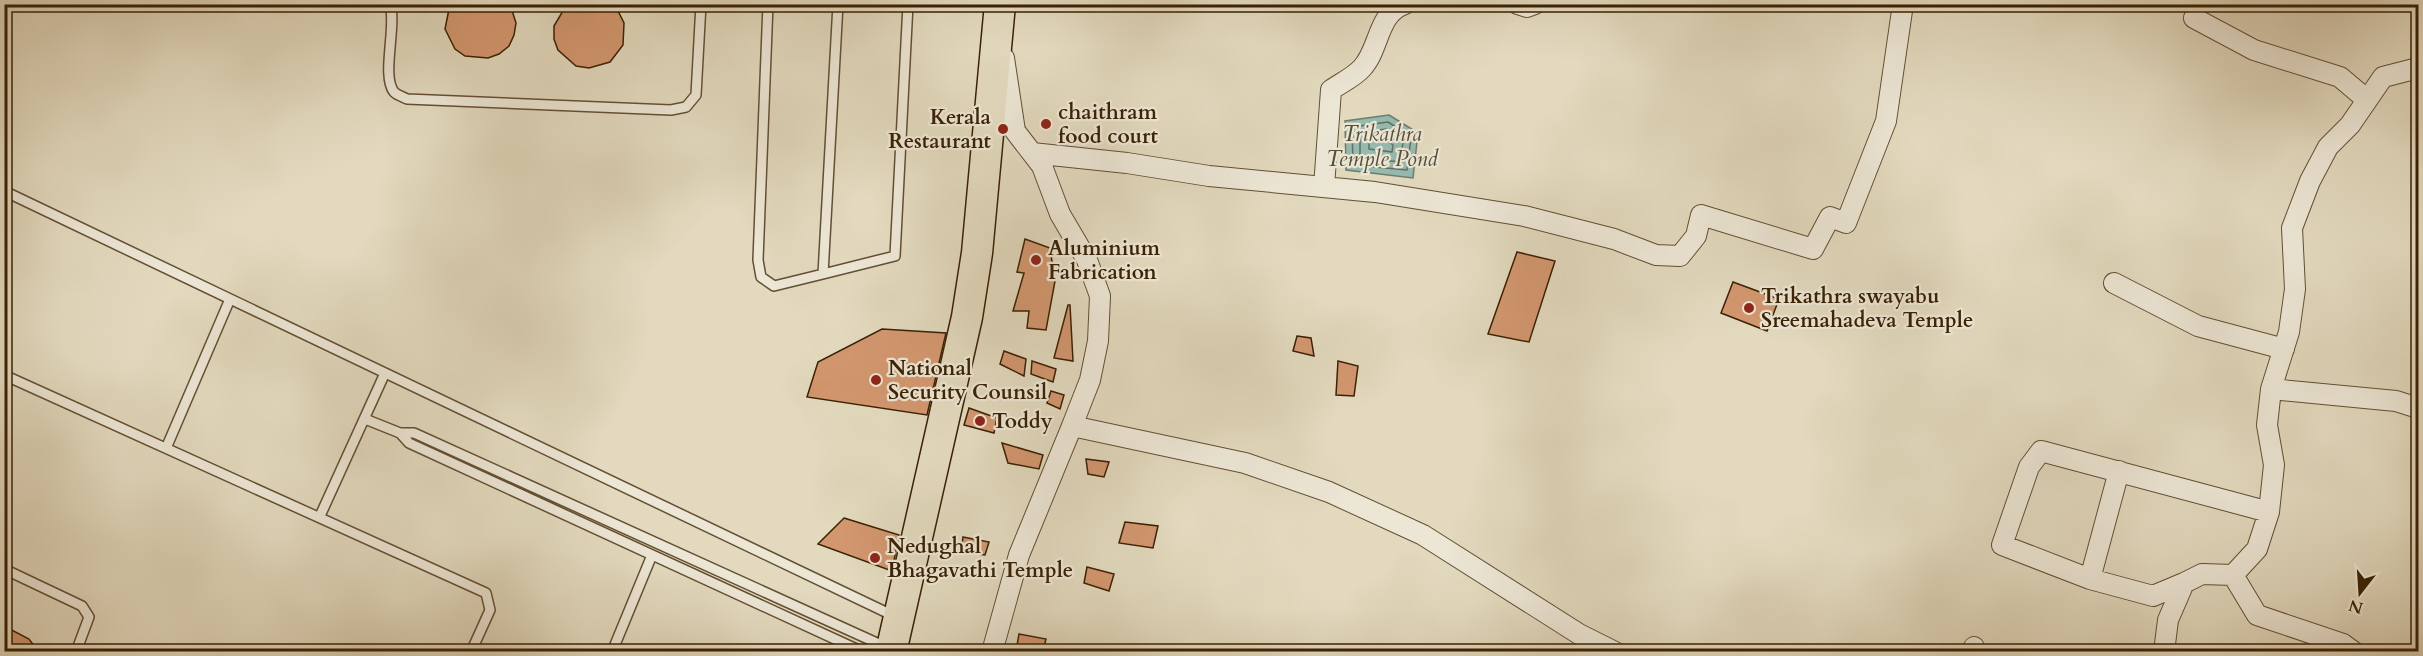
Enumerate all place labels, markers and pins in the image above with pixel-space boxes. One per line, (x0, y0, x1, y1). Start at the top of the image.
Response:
place label: chaithram food court (1058, 98, 1158, 151)
place label: Kerala Restaurant (888, 103, 992, 156)
marker: chaithram food court (1039, 117, 1053, 131)
marker: Kerala Restaurant (996, 122, 1010, 136)
place label: Aluminium Fabrication (1048, 234, 1161, 287)
marker: Aluminium Fabrication (1029, 253, 1043, 267)
place label: Trikathra swayabu Sreemahadeva Temple (1761, 282, 1973, 335)
marker: Trikathra swayabu Sreemahadeva Temple (1742, 301, 1756, 315)
place label: National Security Counsil (888, 354, 1047, 407)
marker: National Security Counsil (869, 373, 883, 387)
place label: Toddy (992, 407, 1053, 436)
marker: Toddy (973, 414, 987, 428)
place label: Nedughal Bhagavathi Temple (887, 532, 1073, 585)
marker: Nedughal Bhagavathi Temple (868, 551, 882, 565)

